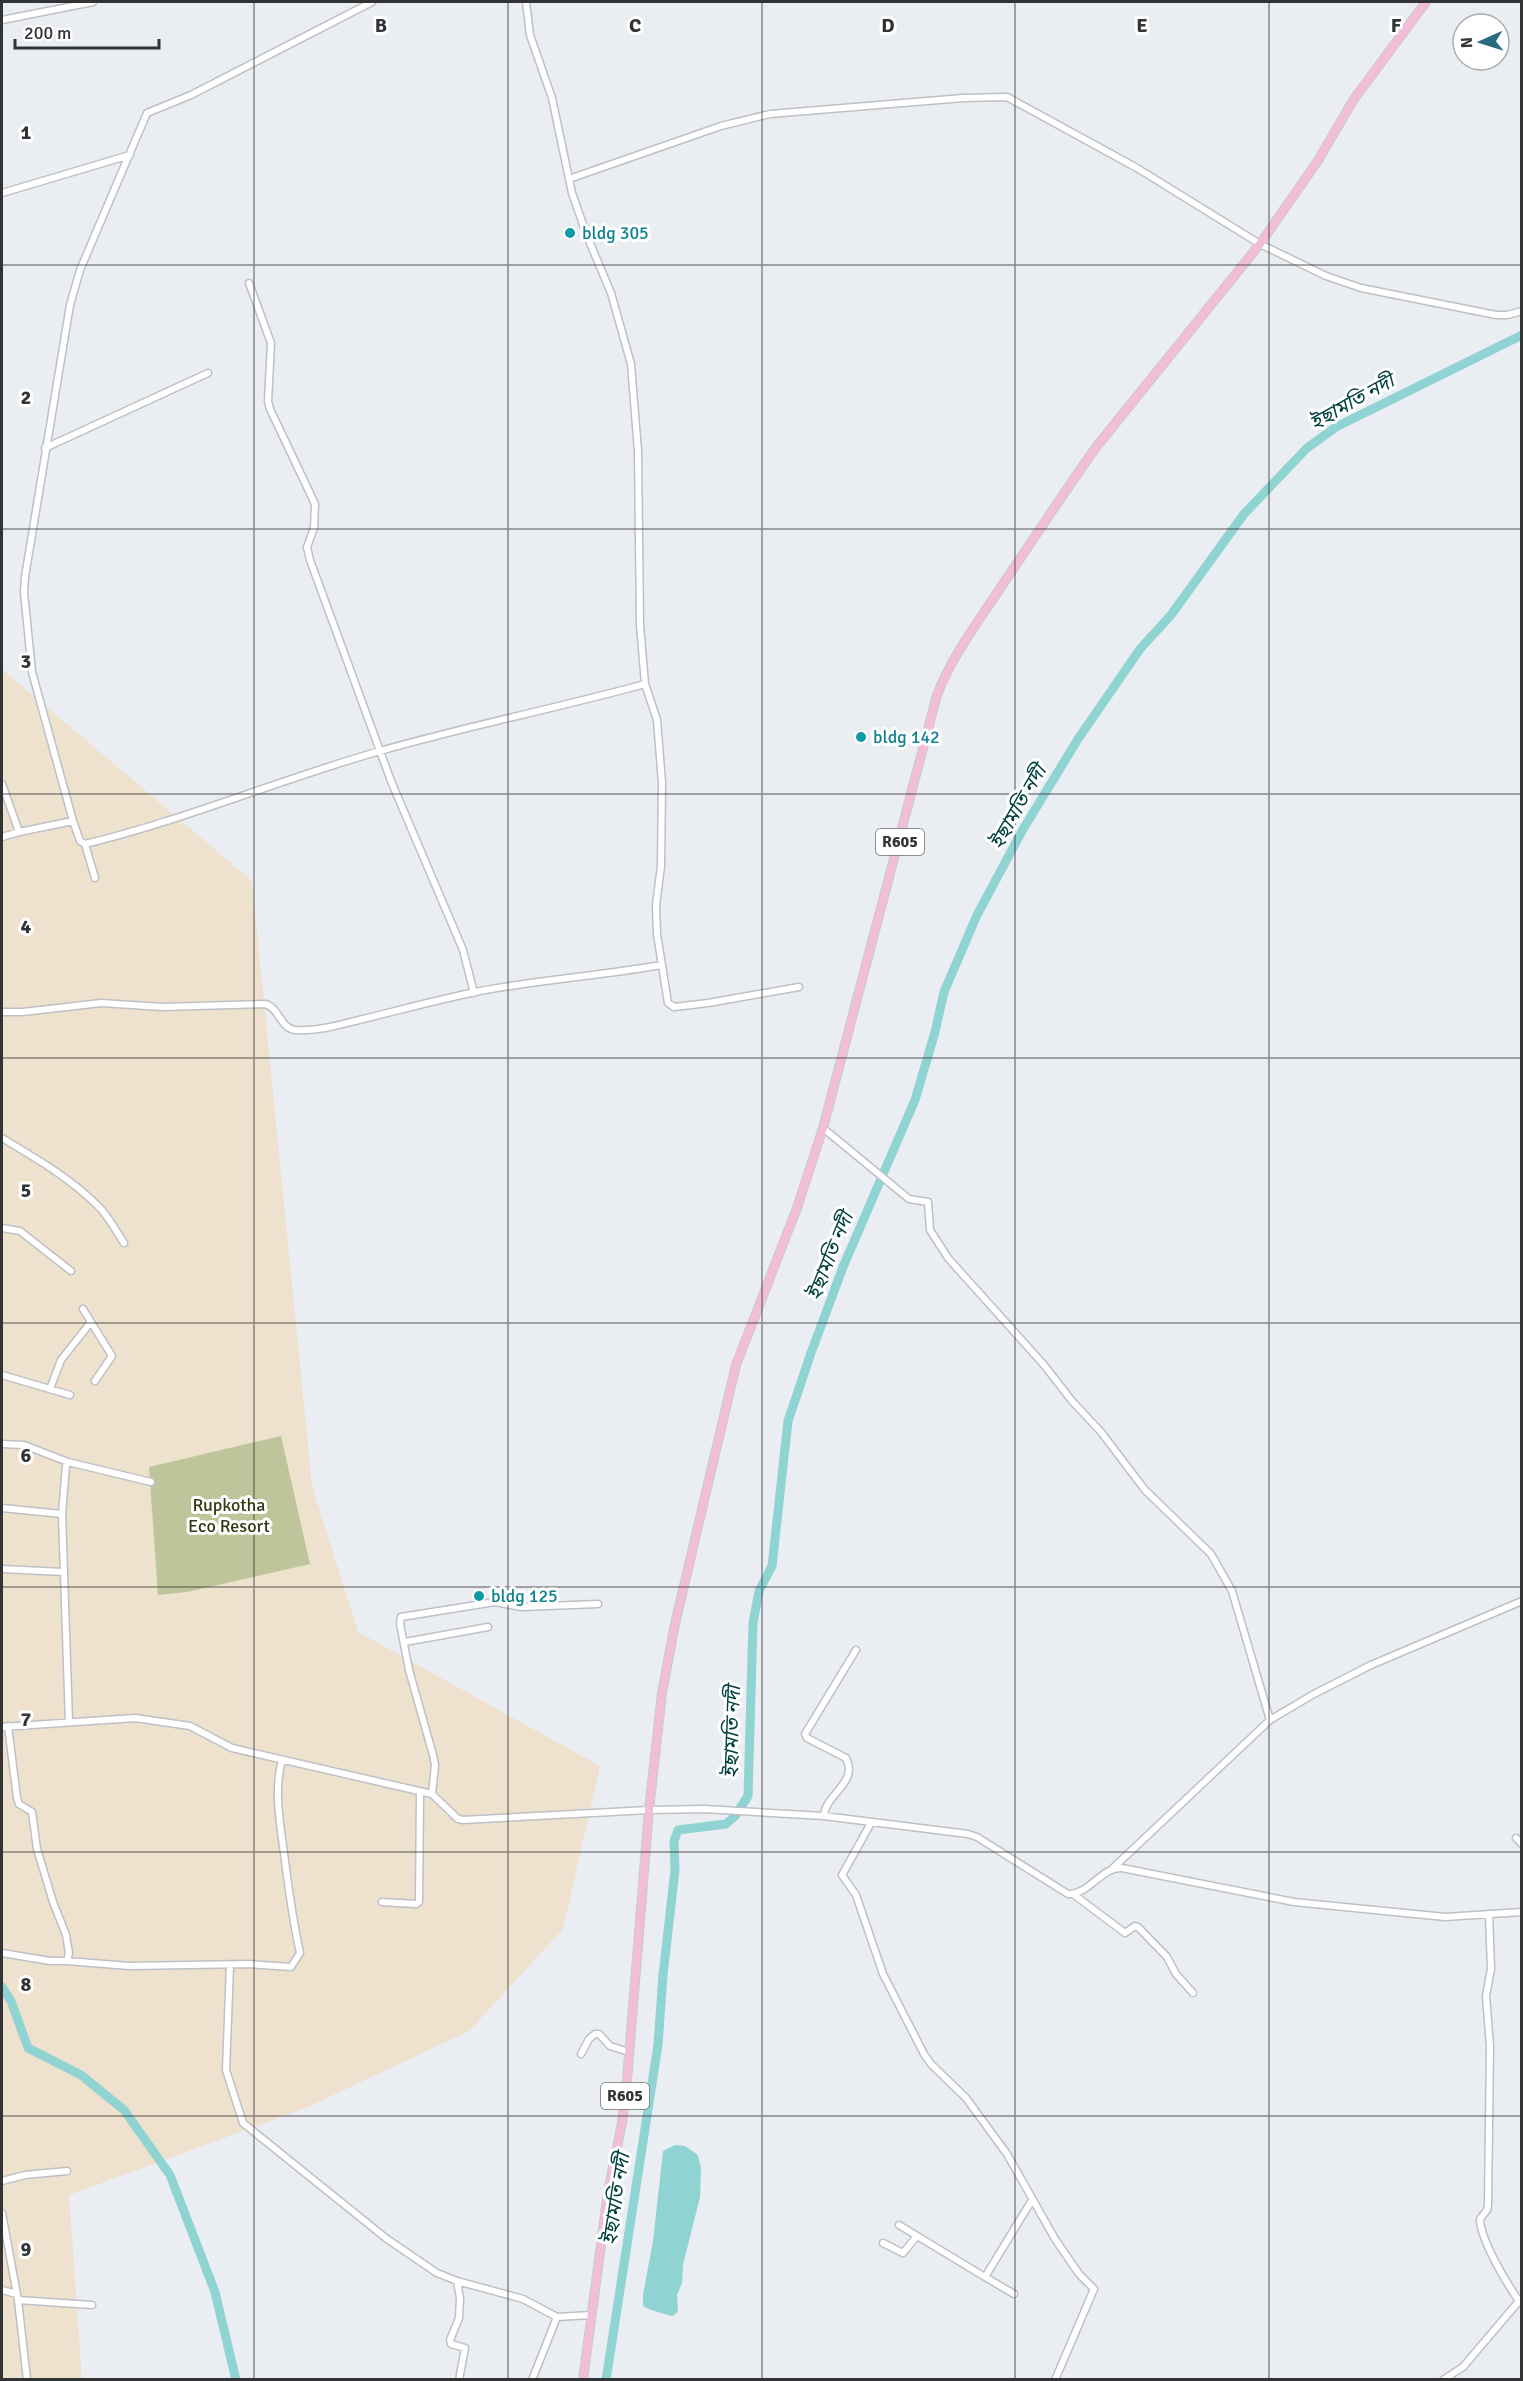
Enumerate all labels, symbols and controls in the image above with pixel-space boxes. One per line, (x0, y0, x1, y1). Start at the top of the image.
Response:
scale bar (15, 12, 159, 50)
north arrow (1451, 12, 1511, 72)
text: B (375, 13, 387, 38)
text: C (629, 13, 641, 38)
text: D (881, 13, 895, 38)
text: E (1136, 13, 1148, 38)
text: F (1391, 13, 1402, 38)
text: 200 m (24, 22, 71, 44)
text: N (1457, 37, 1477, 49)
text: 1 (21, 120, 32, 145)
place label: bldg 305 (582, 222, 649, 244)
marker: bldg 305 (563, 226, 577, 240)
water label: ইছামতি নদী (1305, 367, 1402, 435)
text: 2 (21, 385, 31, 410)
text: 3 (21, 649, 31, 674)
place label: bldg 142 (873, 726, 940, 748)
marker: bldg 142 (854, 730, 868, 744)
water label: ইছামতি নদী (984, 757, 1054, 853)
road number: R605 (876, 829, 924, 855)
text: 4 (21, 914, 32, 939)
text: 5 (21, 1178, 31, 1203)
water label: ইছামতি নদী (801, 1205, 860, 1304)
text: 6 (21, 1443, 32, 1468)
park label: Rupkotha Eco Resort (188, 1494, 270, 1537)
place label: bldg 125 (491, 1585, 558, 1607)
marker: bldg 125 (472, 1589, 486, 1603)
water label: ইছামতি নদী (718, 1682, 746, 1779)
text: 7 (21, 1707, 32, 1732)
text: 8 (21, 1972, 32, 1997)
road number: R605 (601, 2083, 649, 2109)
water label: ইছামতি নদী (596, 2148, 636, 2247)
text: 9 (21, 2237, 32, 2262)

